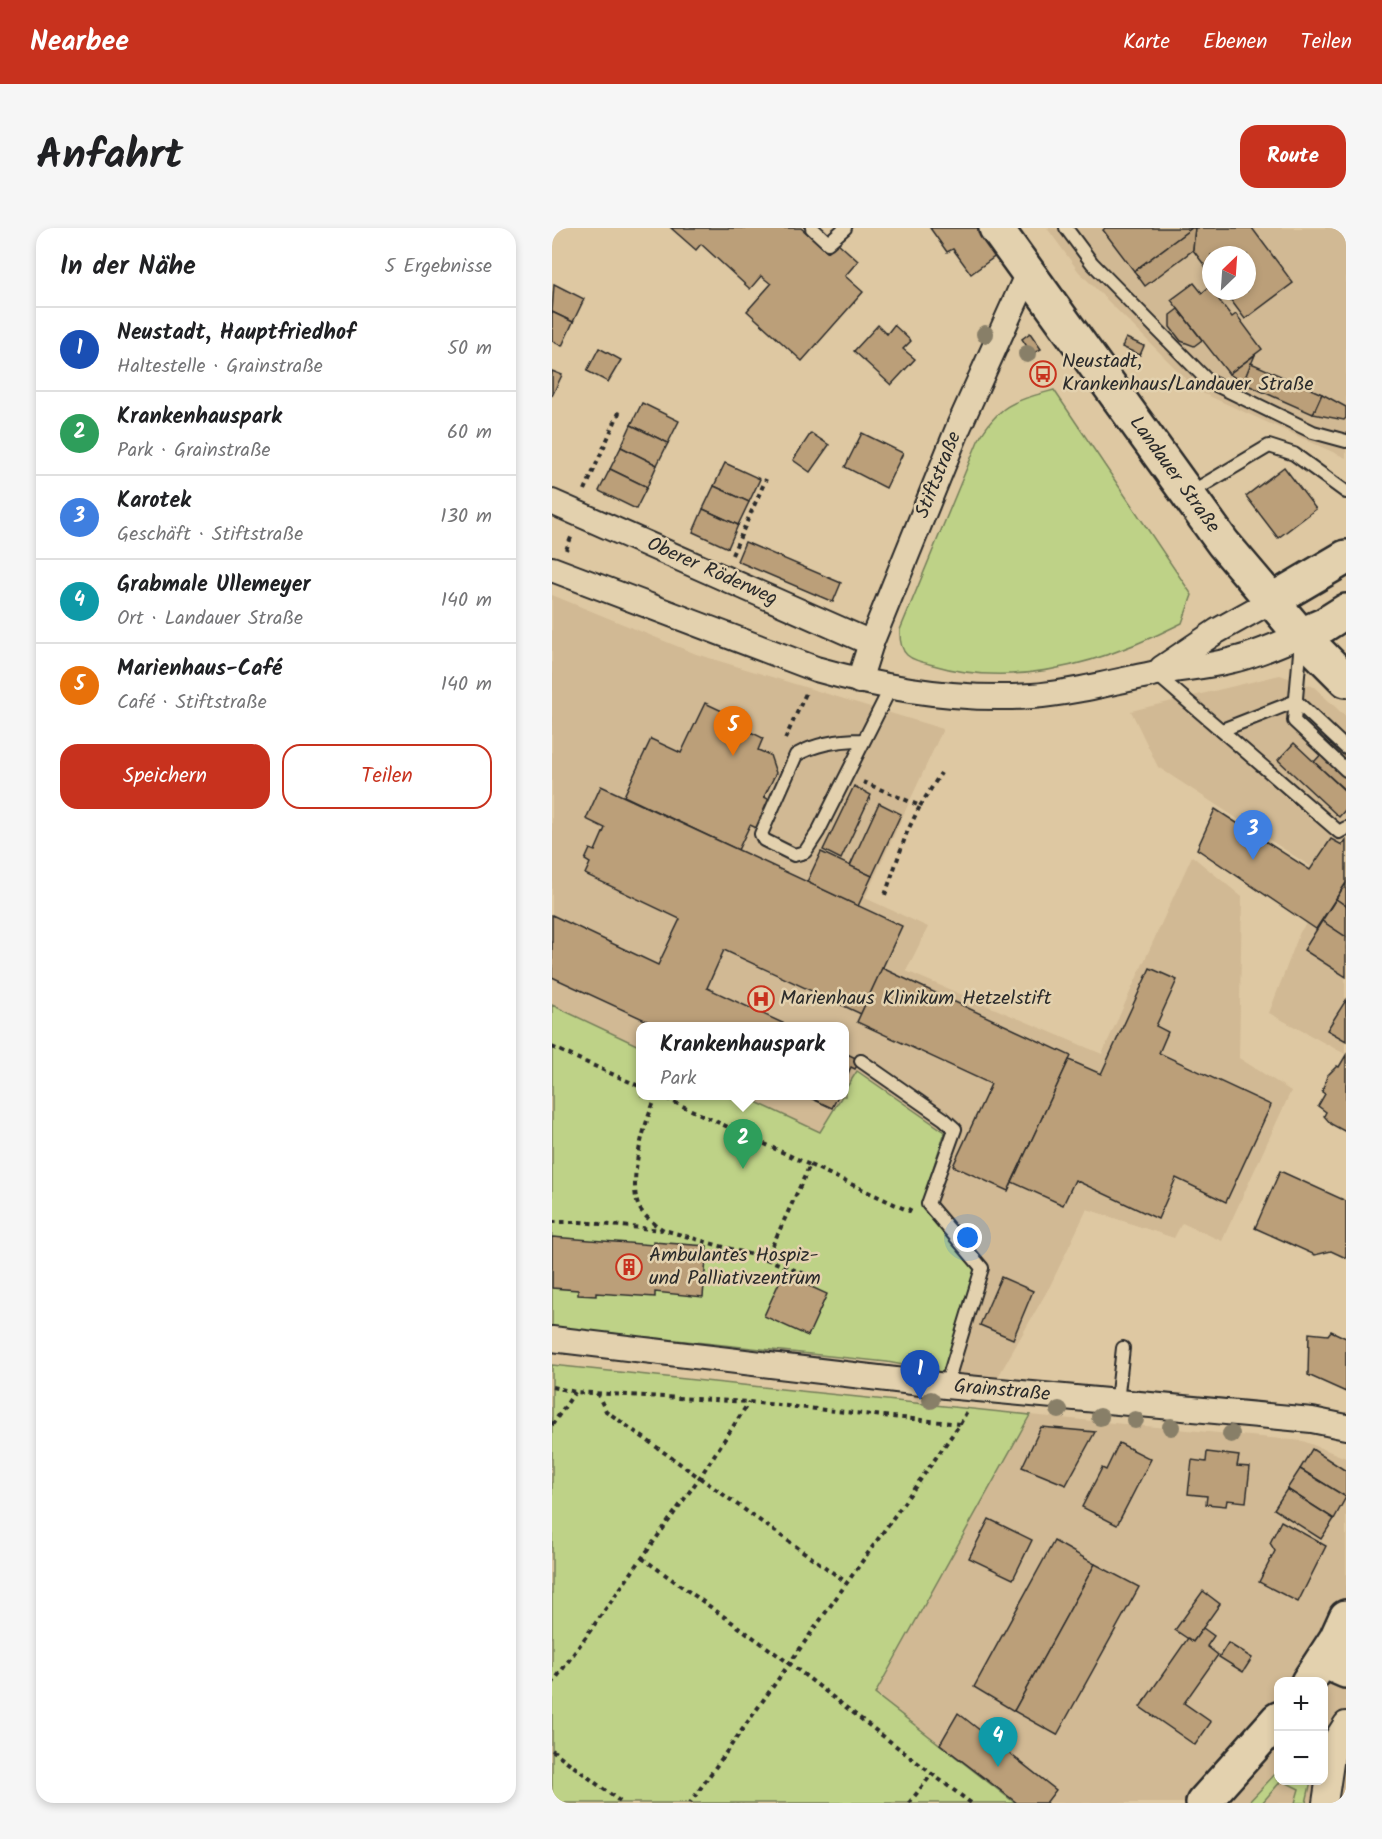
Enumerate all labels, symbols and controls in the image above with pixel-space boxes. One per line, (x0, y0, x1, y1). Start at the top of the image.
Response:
text: Nearbee (30, 20, 129, 65)
text: Karte (1123, 26, 1170, 59)
text: Ebenen (1203, 26, 1268, 59)
text: Teilen (1301, 26, 1352, 59)
text: Anfahrt (36, 123, 183, 190)
button: Route (1240, 125, 1346, 188)
text: In der Nähe (60, 246, 196, 288)
north arrow (1202, 246, 1256, 300)
text: 5 Ergebnisse (384, 251, 492, 283)
text: Neustadt, Hauptfriedhof (117, 316, 356, 351)
text: 1 (76, 333, 83, 365)
text: 50 m (447, 333, 492, 365)
place label: Neustadt, Krankenhaus/Landauer Straße (1062, 346, 1313, 401)
text: Haltestelle · Grainstraße (117, 351, 323, 383)
bus stop icon: Neustadt, Krankenhaus/Landauer Straße (1028, 359, 1058, 389)
text: Krankenhauspark (117, 400, 282, 435)
street label: Landauer Straße (1120, 410, 1228, 540)
text: 2 (74, 417, 85, 449)
text: 60 m (447, 417, 492, 449)
street label: Stiftstraße (907, 427, 971, 523)
text: Park · Grainstraße (117, 435, 271, 467)
text: Karotek (117, 484, 191, 519)
text: 3 (74, 501, 85, 533)
text: 130 m (440, 501, 492, 533)
text: Geschäft · Stiftstraße (117, 519, 303, 551)
street label: Oberer Röderweg (641, 529, 783, 615)
text: Grabmale Ullemeyer (117, 568, 311, 603)
text: 4 (74, 585, 85, 617)
text: 140 m (441, 585, 492, 617)
text: Ort · Landauer Straße (117, 603, 303, 635)
text: Marienhaus-Café (117, 652, 282, 687)
text: 5 (74, 669, 85, 701)
text: 140 m (441, 669, 492, 701)
text: Café · Stiftstraße (117, 687, 267, 719)
pin: 5 (714, 706, 753, 756)
button: Speichern (60, 744, 270, 809)
button: Teilen (282, 744, 492, 809)
pin: 3 (1234, 810, 1272, 860)
place label: Marienhaus Klinikum Hetzelstift (780, 983, 1052, 1015)
hospital icon: Marienhaus Klinikum Hetzelstift (746, 984, 776, 1014)
popup (636, 1022, 849, 1100)
text: Krankenhauspark (660, 1028, 825, 1063)
text: Park (660, 1063, 696, 1095)
pin: 2 (724, 1120, 762, 1169)
your location (953, 1223, 982, 1252)
place label: Ambulantes Hospiz- und Palliativzentrum (649, 1240, 821, 1295)
building icon: Ambulantes Hospiz- und Palliativzentrum (614, 1252, 644, 1282)
pin: 1 (900, 1350, 940, 1400)
street label: Grainstraße (952, 1371, 1052, 1411)
map controls (1274, 1677, 1328, 1785)
button: + (1274, 1677, 1328, 1731)
pin: 4 (978, 1718, 1018, 1767)
button: − (1274, 1731, 1328, 1785)

